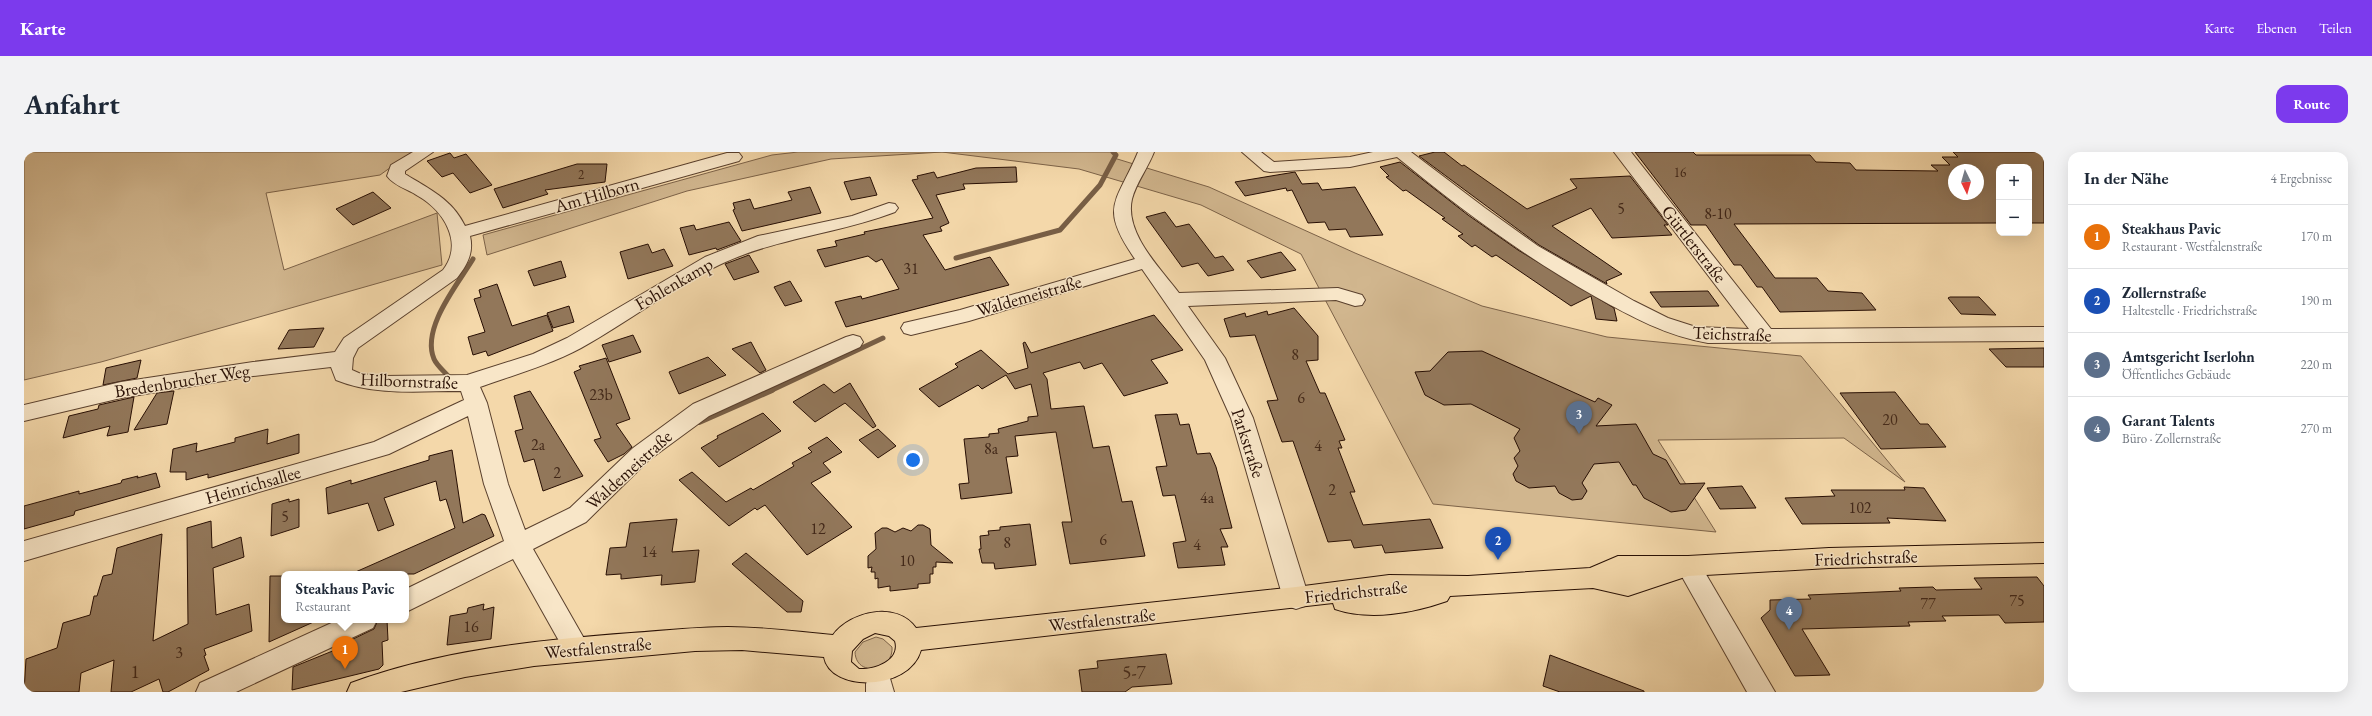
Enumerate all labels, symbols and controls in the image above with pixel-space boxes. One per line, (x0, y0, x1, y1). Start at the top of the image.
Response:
text: Karte (20, 16, 66, 41)
text: Karte (2205, 19, 2234, 37)
text: Ebenen (2256, 19, 2297, 37)
text: Teilen (2319, 19, 2352, 37)
button: Route (2276, 85, 2348, 123)
text: Anfahrt (24, 86, 120, 122)
house number: 16 (1674, 164, 1686, 181)
north arrow (1948, 164, 1984, 200)
map controls (1996, 164, 2032, 236)
button: + (1996, 164, 2032, 200)
house number: 2 (578, 166, 585, 183)
text: In der Nähe (2084, 167, 2169, 189)
text: 4 Ergebnisse (2271, 170, 2332, 187)
street label: Am Hilborn (551, 171, 642, 218)
house number: 5 (1617, 198, 1625, 219)
street label: Gürtlerstraße (1657, 200, 1732, 287)
button: − (1996, 200, 2032, 236)
house number: 8-10 (1704, 203, 1732, 224)
text: Steakhaus Pavic (2122, 219, 2221, 238)
text: 1 (2094, 228, 2100, 245)
text: 170 m (2301, 228, 2332, 245)
text: Restaurant · Westfalenstraße (2122, 238, 2262, 255)
street label: Fohlenkamp (631, 252, 717, 315)
house number: 31 (903, 258, 919, 279)
street label: Waldemeistraße (974, 270, 1084, 322)
text: Zollernstraße (2122, 283, 2206, 302)
text: 2 (2094, 292, 2100, 309)
text: 190 m (2301, 292, 2332, 309)
text: Haltestelle · Friedrichstraße (2122, 302, 2257, 319)
street label: Teichstraße (1692, 321, 1772, 346)
house number: 8 (1291, 344, 1299, 365)
text: Amtsgericht Iserlohn (2122, 347, 2255, 366)
text: 3 (2094, 356, 2100, 373)
text: 220 m (2301, 356, 2332, 373)
street label: Bredenbrucher Weg (113, 358, 251, 403)
text: Öffentliches Gebäude (2122, 366, 2231, 383)
street label: Hilbornstraße (360, 367, 458, 394)
house number: 23b (589, 384, 613, 405)
house number: 6 (1297, 387, 1305, 408)
pin: 3 (1566, 401, 1592, 434)
street label: Parkstraße (1227, 405, 1270, 480)
house number: 20 (1882, 409, 1898, 430)
text: Garant Talents (2122, 411, 2215, 430)
text: 4 (2094, 420, 2100, 437)
text: 270 m (2301, 420, 2332, 437)
street label: Waldemeistraße (581, 425, 677, 514)
text: Büro · Zollernstraße (2122, 430, 2221, 447)
house number: 2a (531, 434, 546, 455)
house number: 4 (1314, 435, 1322, 456)
house number: 8a (984, 438, 999, 459)
your location (903, 450, 923, 470)
street label: Heinrichsallee (203, 460, 303, 509)
house number: 2 (553, 462, 561, 483)
house number: 2 (1328, 479, 1336, 500)
house number: 4a (1200, 487, 1215, 508)
house number: 102 (1848, 497, 1872, 518)
house number: 5 (281, 506, 289, 527)
house number: 12 (810, 518, 826, 539)
pin: 2 (1485, 527, 1511, 560)
house number: 6 (1099, 529, 1107, 550)
house number: 8 (1003, 532, 1011, 553)
house number: 4 (1193, 534, 1201, 555)
house number: 14 (641, 541, 657, 562)
street label: Friedrichstraße (1814, 544, 1918, 571)
house number: 10 (899, 550, 915, 571)
popup (281, 571, 409, 623)
street label: Friedrichstraße (1303, 575, 1409, 608)
text: Steakhaus Pavic (296, 579, 395, 598)
house number: 75 (2009, 590, 2025, 611)
house number: 77 (1920, 593, 1936, 614)
pin: 4 (1776, 597, 1802, 630)
text: Restaurant (296, 598, 351, 615)
street label: Westfalenstraße (1047, 602, 1156, 637)
house number: 16 (463, 616, 479, 637)
street label: Westfalenstraße (544, 631, 652, 664)
pin: 1 (332, 636, 358, 669)
house number: 3 (175, 642, 183, 663)
house number: 1 (130, 659, 140, 684)
house number: 5-7 (1122, 660, 1147, 685)

